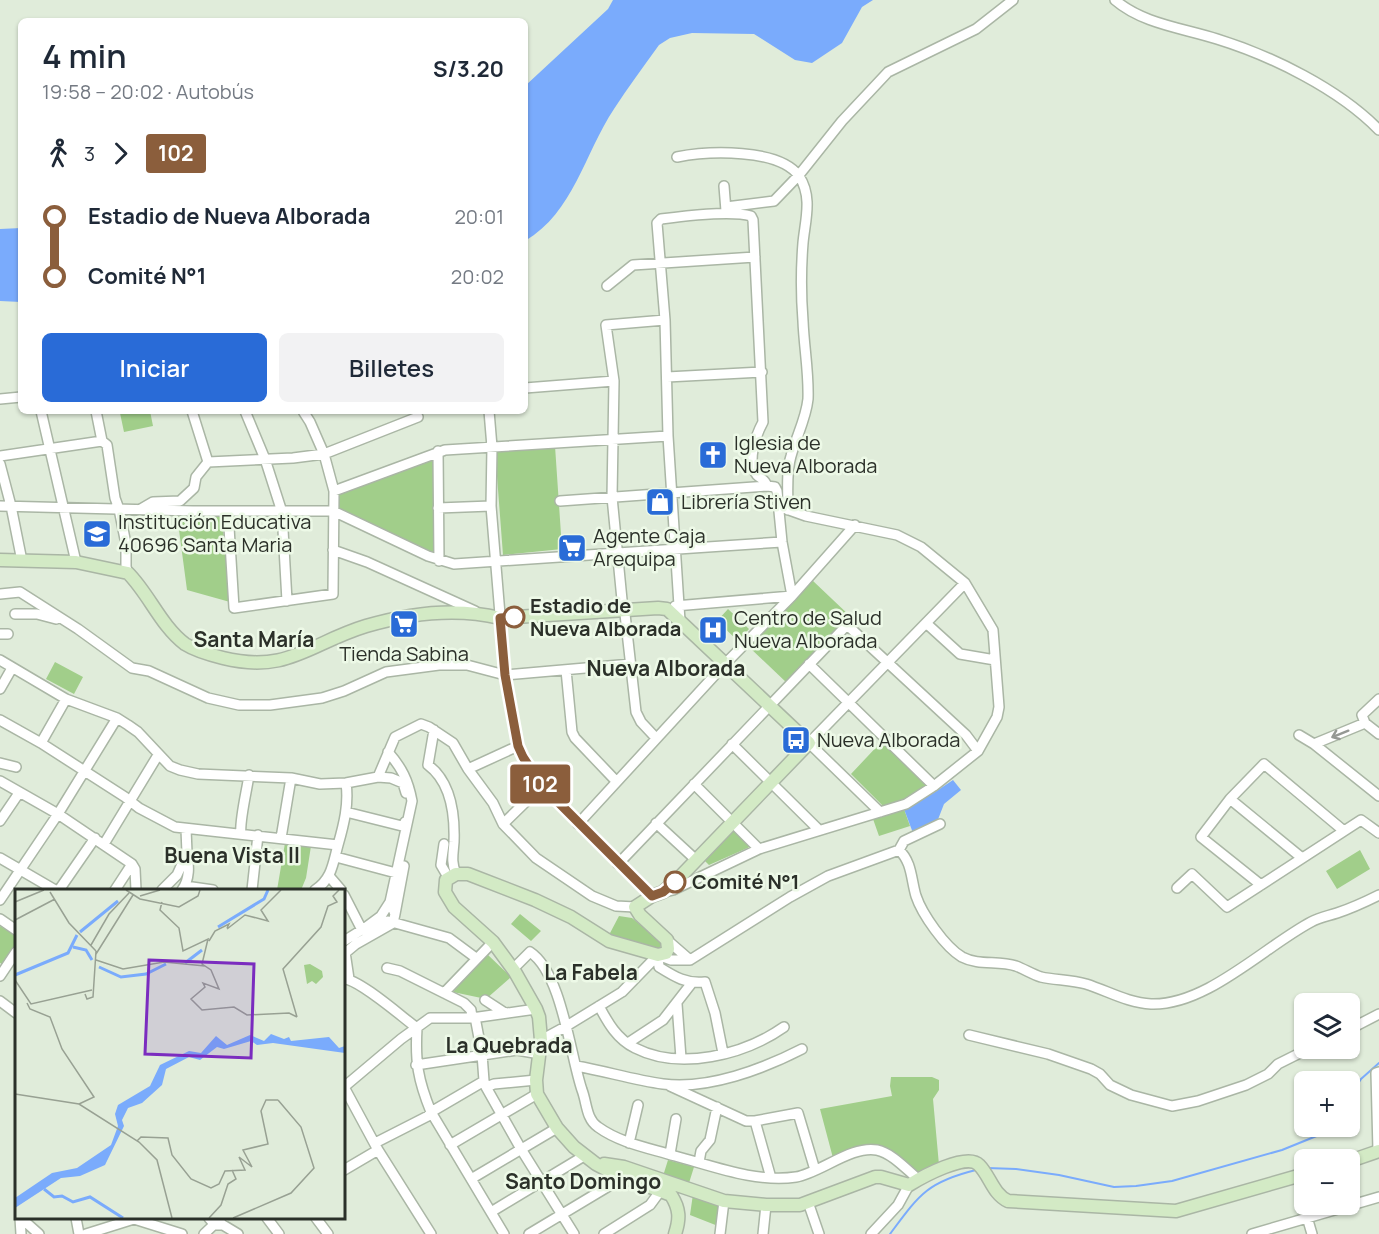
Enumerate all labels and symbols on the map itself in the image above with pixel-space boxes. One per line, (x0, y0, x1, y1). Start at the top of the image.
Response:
place label: Iglesia de Nueva Alborada (734, 429, 877, 479)
church icon: Iglesia de Nueva Alborada (697, 439, 729, 471)
shop icon: Librería Stiven (644, 486, 676, 518)
place label: Librería Stiven (681, 488, 811, 515)
place label: Institución Educativa 40696 Santa Maria (118, 508, 311, 558)
school or university icon: Institución Educativa 40696 Santa Maria (81, 518, 113, 550)
place label: Agente Caja Arequipa (593, 522, 706, 572)
supermarket icon: Agente Caja Arequipa (556, 532, 588, 564)
place label: Estadio de Nueva Alborada (530, 592, 681, 642)
place label: Centro de Salud Nueva Alborada (734, 604, 882, 654)
marker: Estadio de Nueva Alborada (503, 606, 525, 628)
supermarket icon: Tienda Sabina (388, 608, 420, 640)
hospital icon: Centro de Salud Nueva Alborada (697, 614, 729, 646)
district label: Santa María (194, 625, 314, 653)
place label: Tienda Sabina (339, 640, 469, 667)
district label: Nueva Alborada (587, 654, 745, 682)
bus stop icon: Nueva Alborada (780, 724, 812, 756)
place label: Nueva Alborada (817, 726, 960, 753)
one-way arrow (1331, 729, 1349, 740)
line badge: 102 (506, 764, 574, 804)
district label: Buena Vista II (164, 841, 300, 869)
place label: Comité N°1 (692, 868, 800, 895)
marker: Comité N°1 (664, 871, 686, 893)
inset map (15, 889, 345, 1219)
district label: La Fabela (544, 958, 638, 986)
district label: La Quebrada (445, 1031, 573, 1059)
district label: Santo Domingo (505, 1167, 661, 1195)

